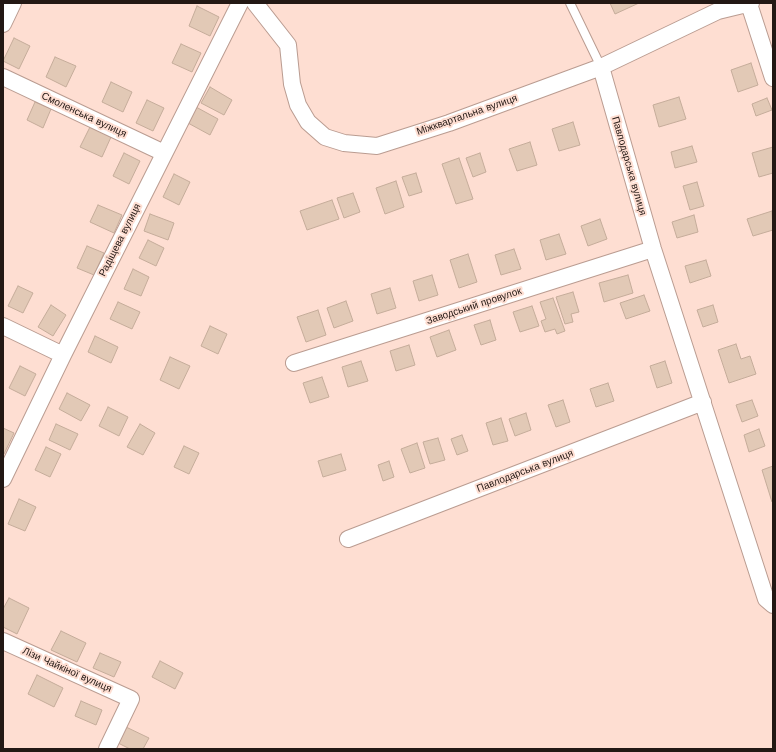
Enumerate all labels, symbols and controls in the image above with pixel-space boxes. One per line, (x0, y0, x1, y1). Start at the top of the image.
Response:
street label: Смоленська вулиця (40, 90, 128, 140)
street label: Міжквартальна вулиця (415, 92, 519, 138)
street label: Павлодарська вулиця (609, 115, 649, 217)
street label: Радіщева вулиця (96, 202, 144, 278)
street label: Заводський провулок (425, 285, 523, 327)
street label: Павлодарська вулиця (475, 447, 575, 495)
street label: Лізи Чайкіної вулиця (20, 645, 114, 695)

